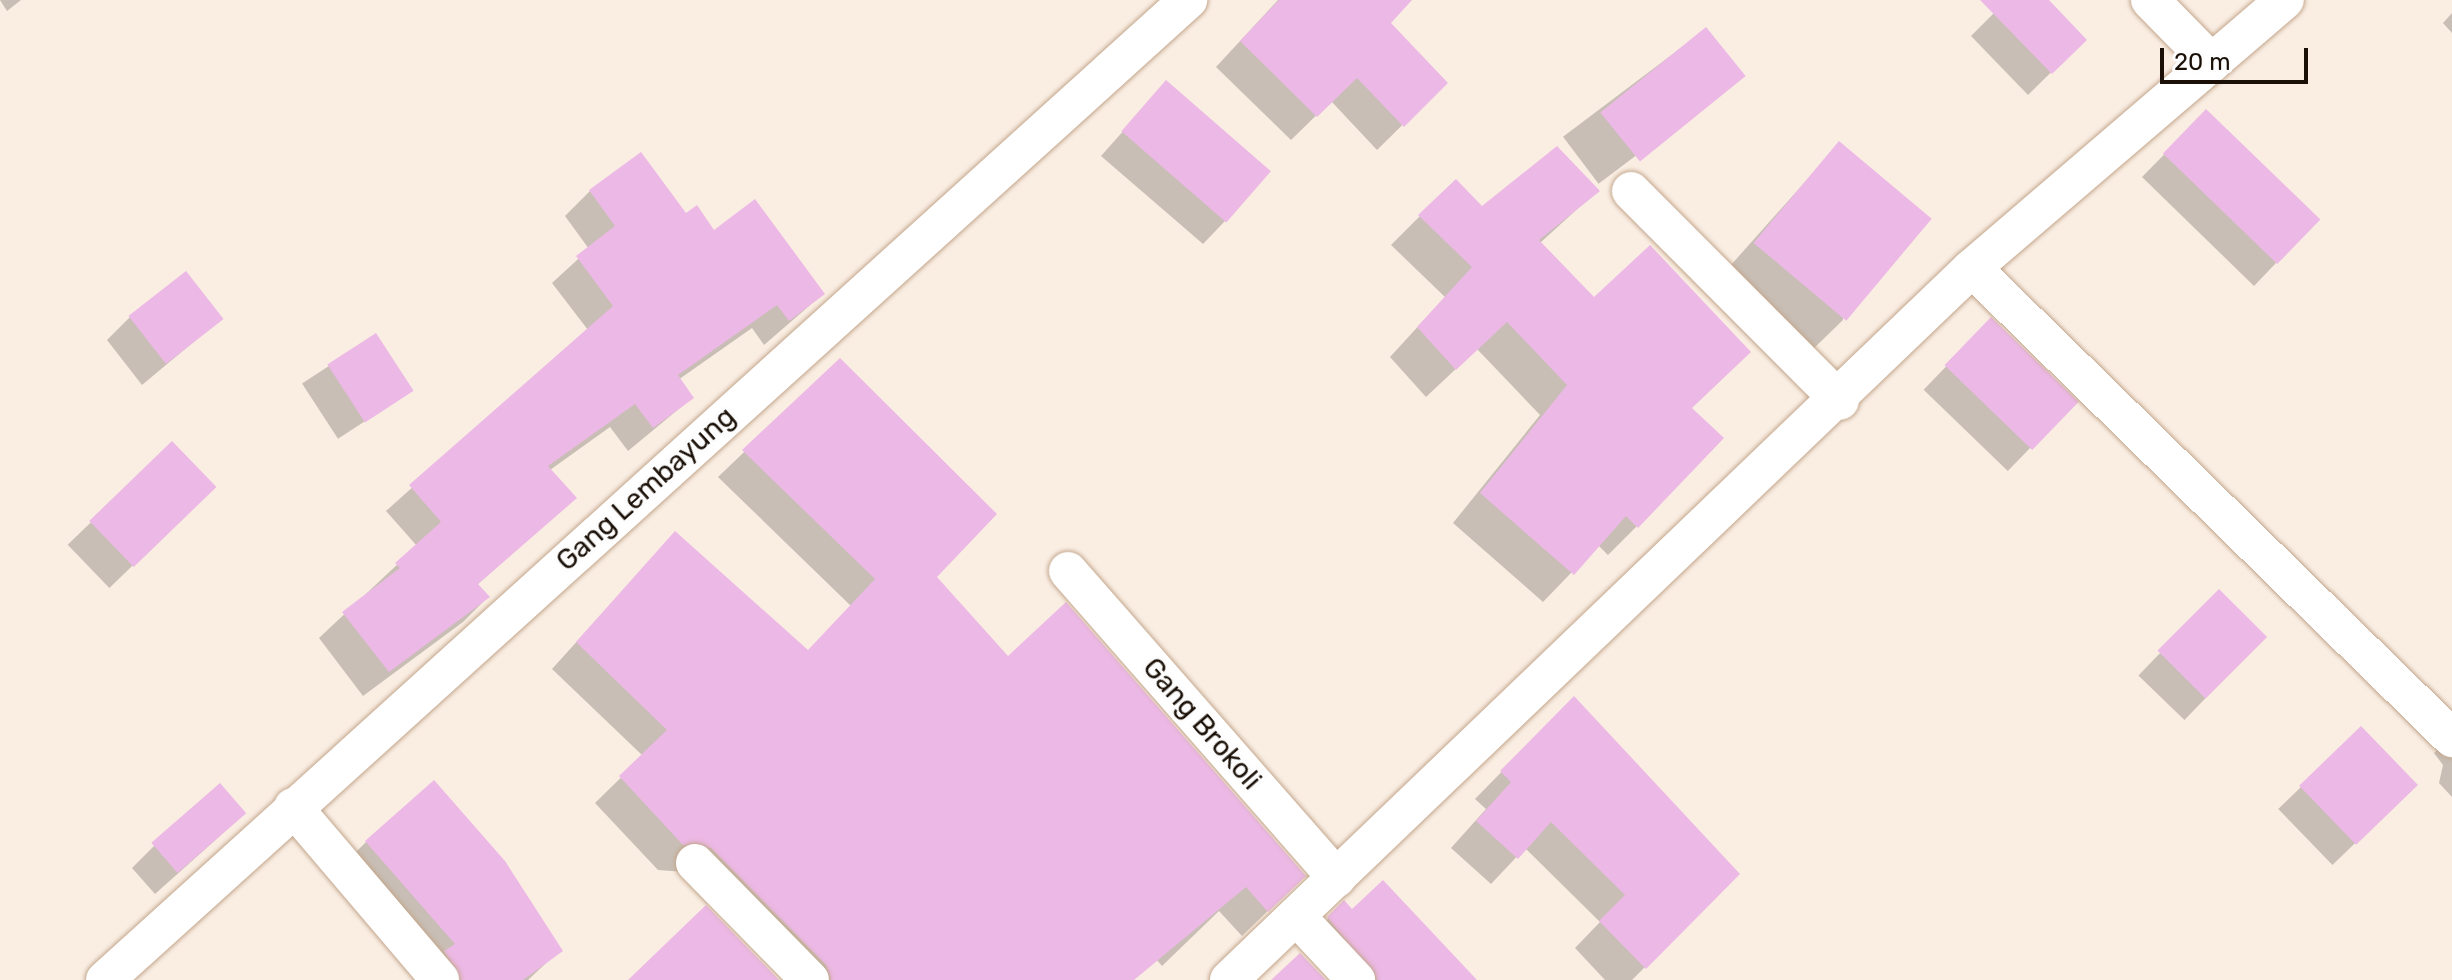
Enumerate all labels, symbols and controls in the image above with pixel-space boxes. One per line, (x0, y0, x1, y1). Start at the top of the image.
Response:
scale bar (2164, 32, 2312, 82)
text: 20 m (2174, 48, 2231, 76)
street label: Gang Lembayung (550, 400, 742, 578)
street label: Gang Brokoli (1136, 651, 1268, 797)

